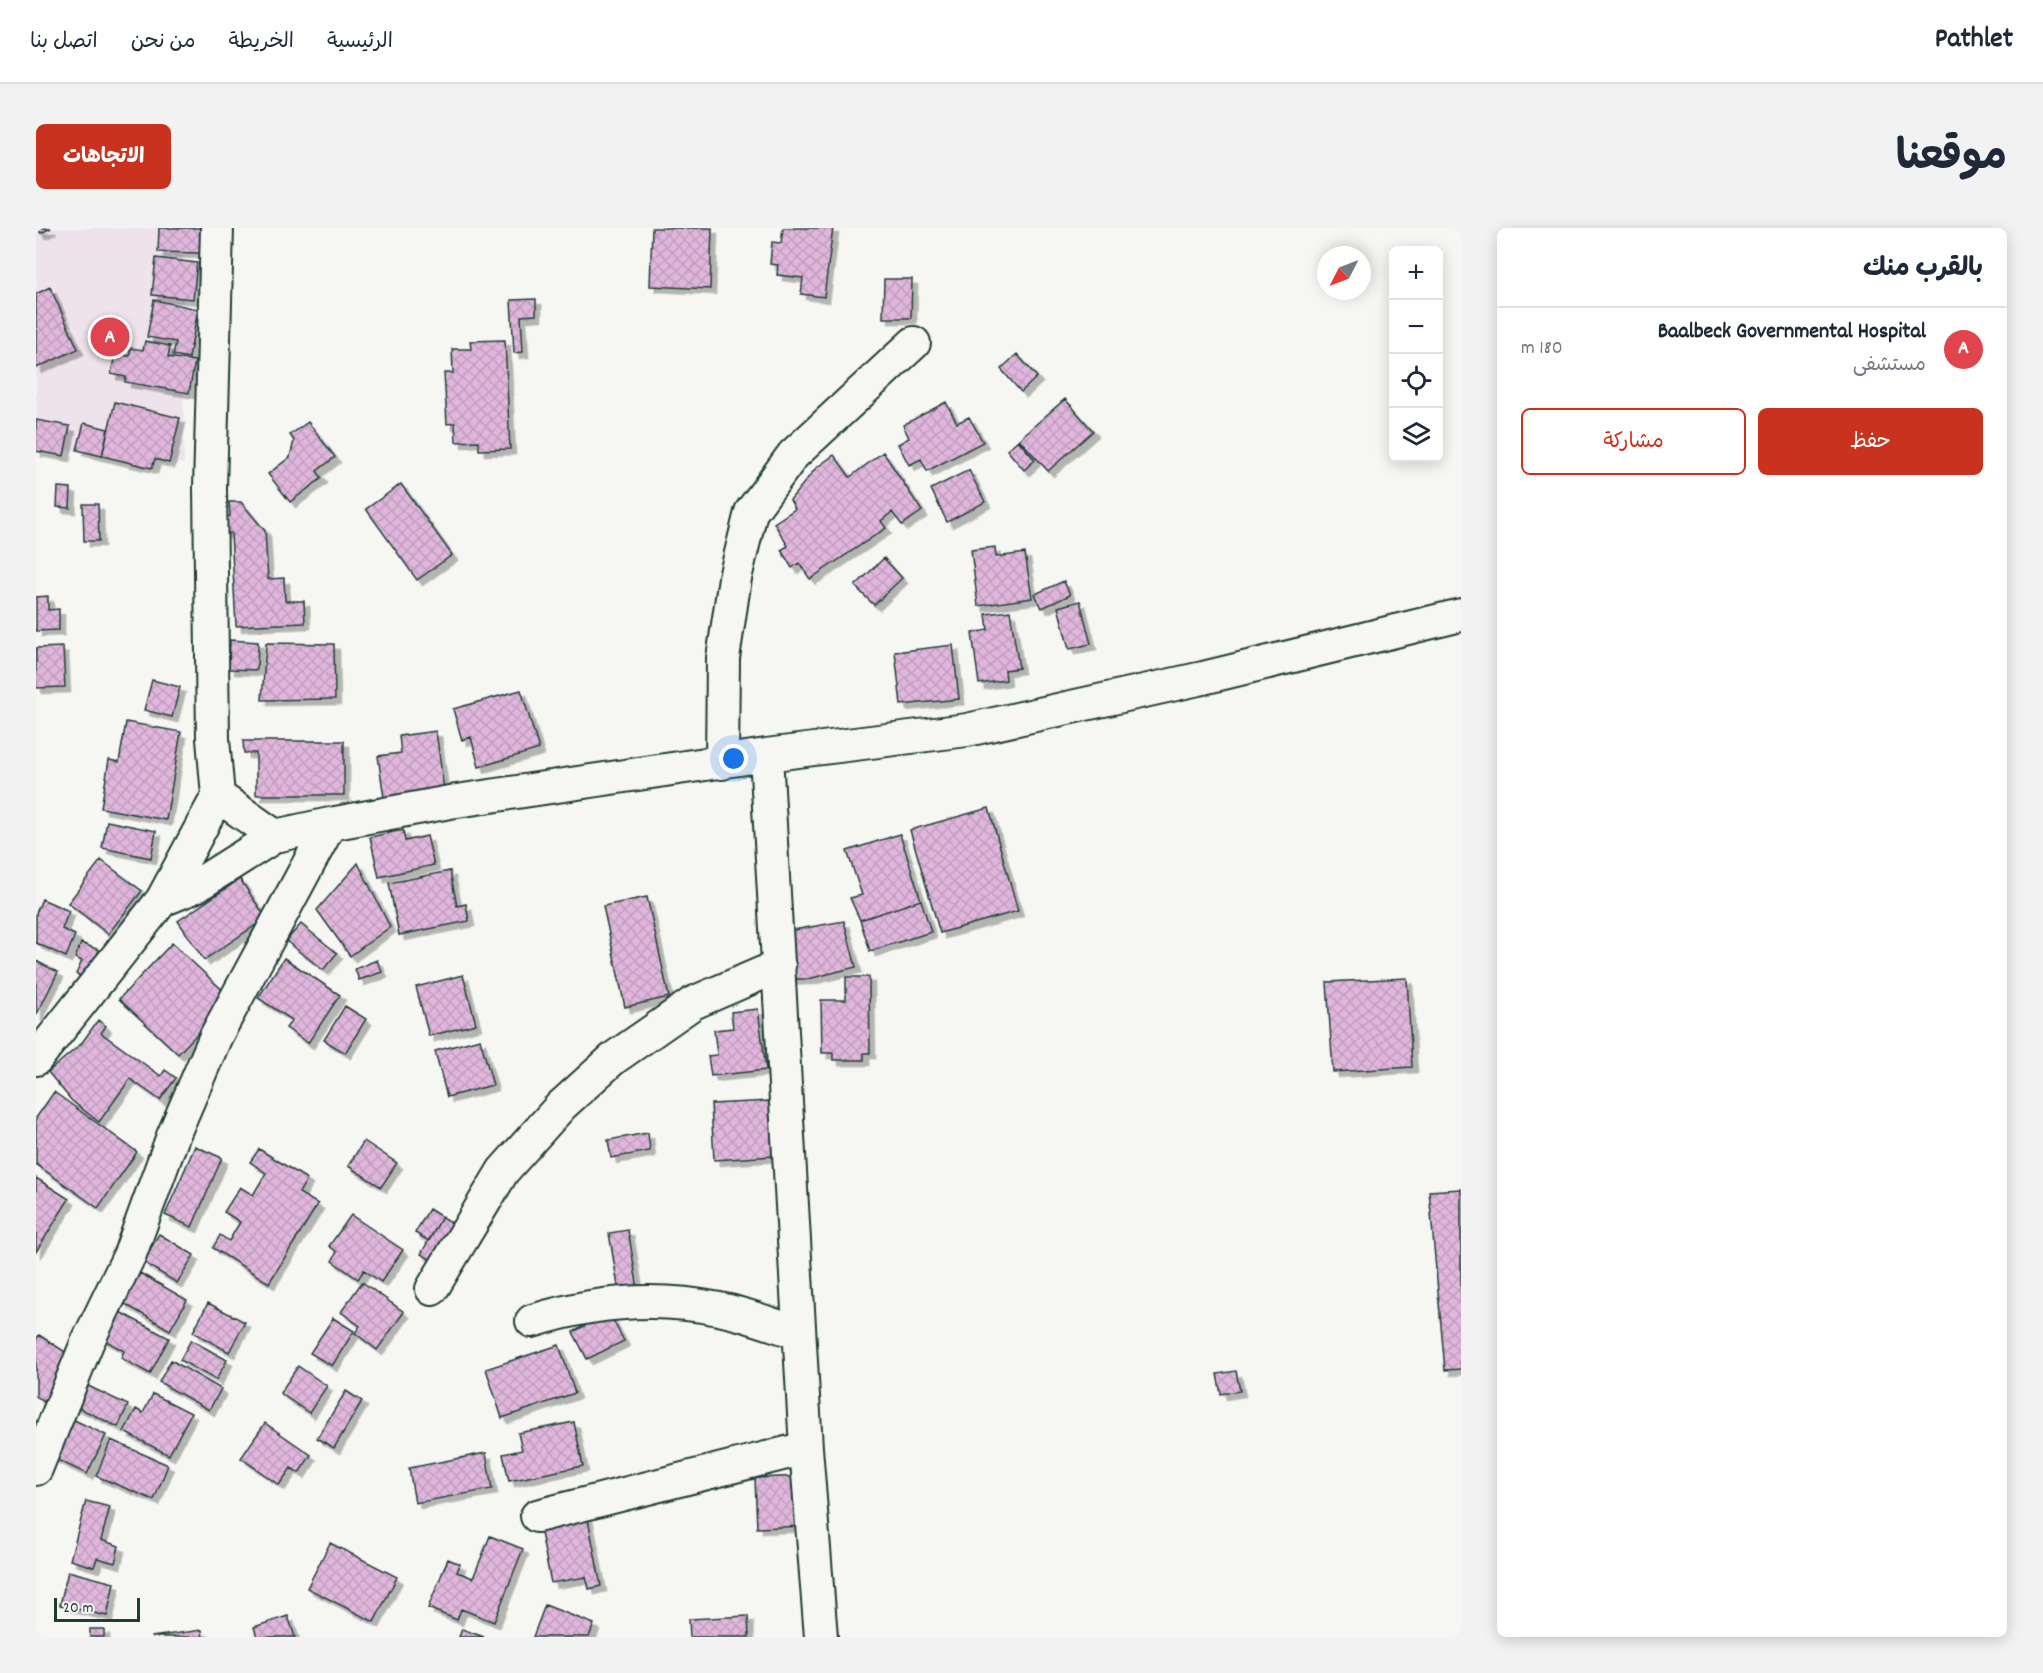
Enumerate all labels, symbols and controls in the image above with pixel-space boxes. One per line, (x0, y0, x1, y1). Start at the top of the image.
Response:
text: Pathlet (1935, 21, 2013, 61)
text: اتصل بنا (30, 28, 98, 58)
text: من نحن (131, 28, 195, 58)
text: الخريطة (228, 28, 294, 58)
text: الرئيسية (327, 28, 393, 58)
button: الاتجاهات (36, 124, 171, 189)
text: موقعنا (1896, 130, 2007, 190)
north arrow (1317, 246, 1371, 300)
map controls (1389, 246, 1443, 462)
button: + (1389, 246, 1443, 300)
text: بالقرب منك (1863, 251, 1983, 288)
button: − (1389, 300, 1443, 354)
pin: A (90, 314, 130, 360)
text: Baalbeck Governmental Hospital (1658, 317, 1926, 348)
text: 180 m (1521, 335, 1563, 363)
text: A (1958, 335, 1969, 363)
text: مستشفى (1853, 352, 1926, 380)
button: locate (1389, 354, 1443, 408)
button: layers (1389, 408, 1443, 462)
button: مشاركة (1521, 408, 1746, 475)
button: حفظ (1758, 408, 1983, 475)
your location (719, 744, 748, 773)
scale bar (54, 1595, 140, 1622)
text: 20 m (63, 1597, 93, 1620)

